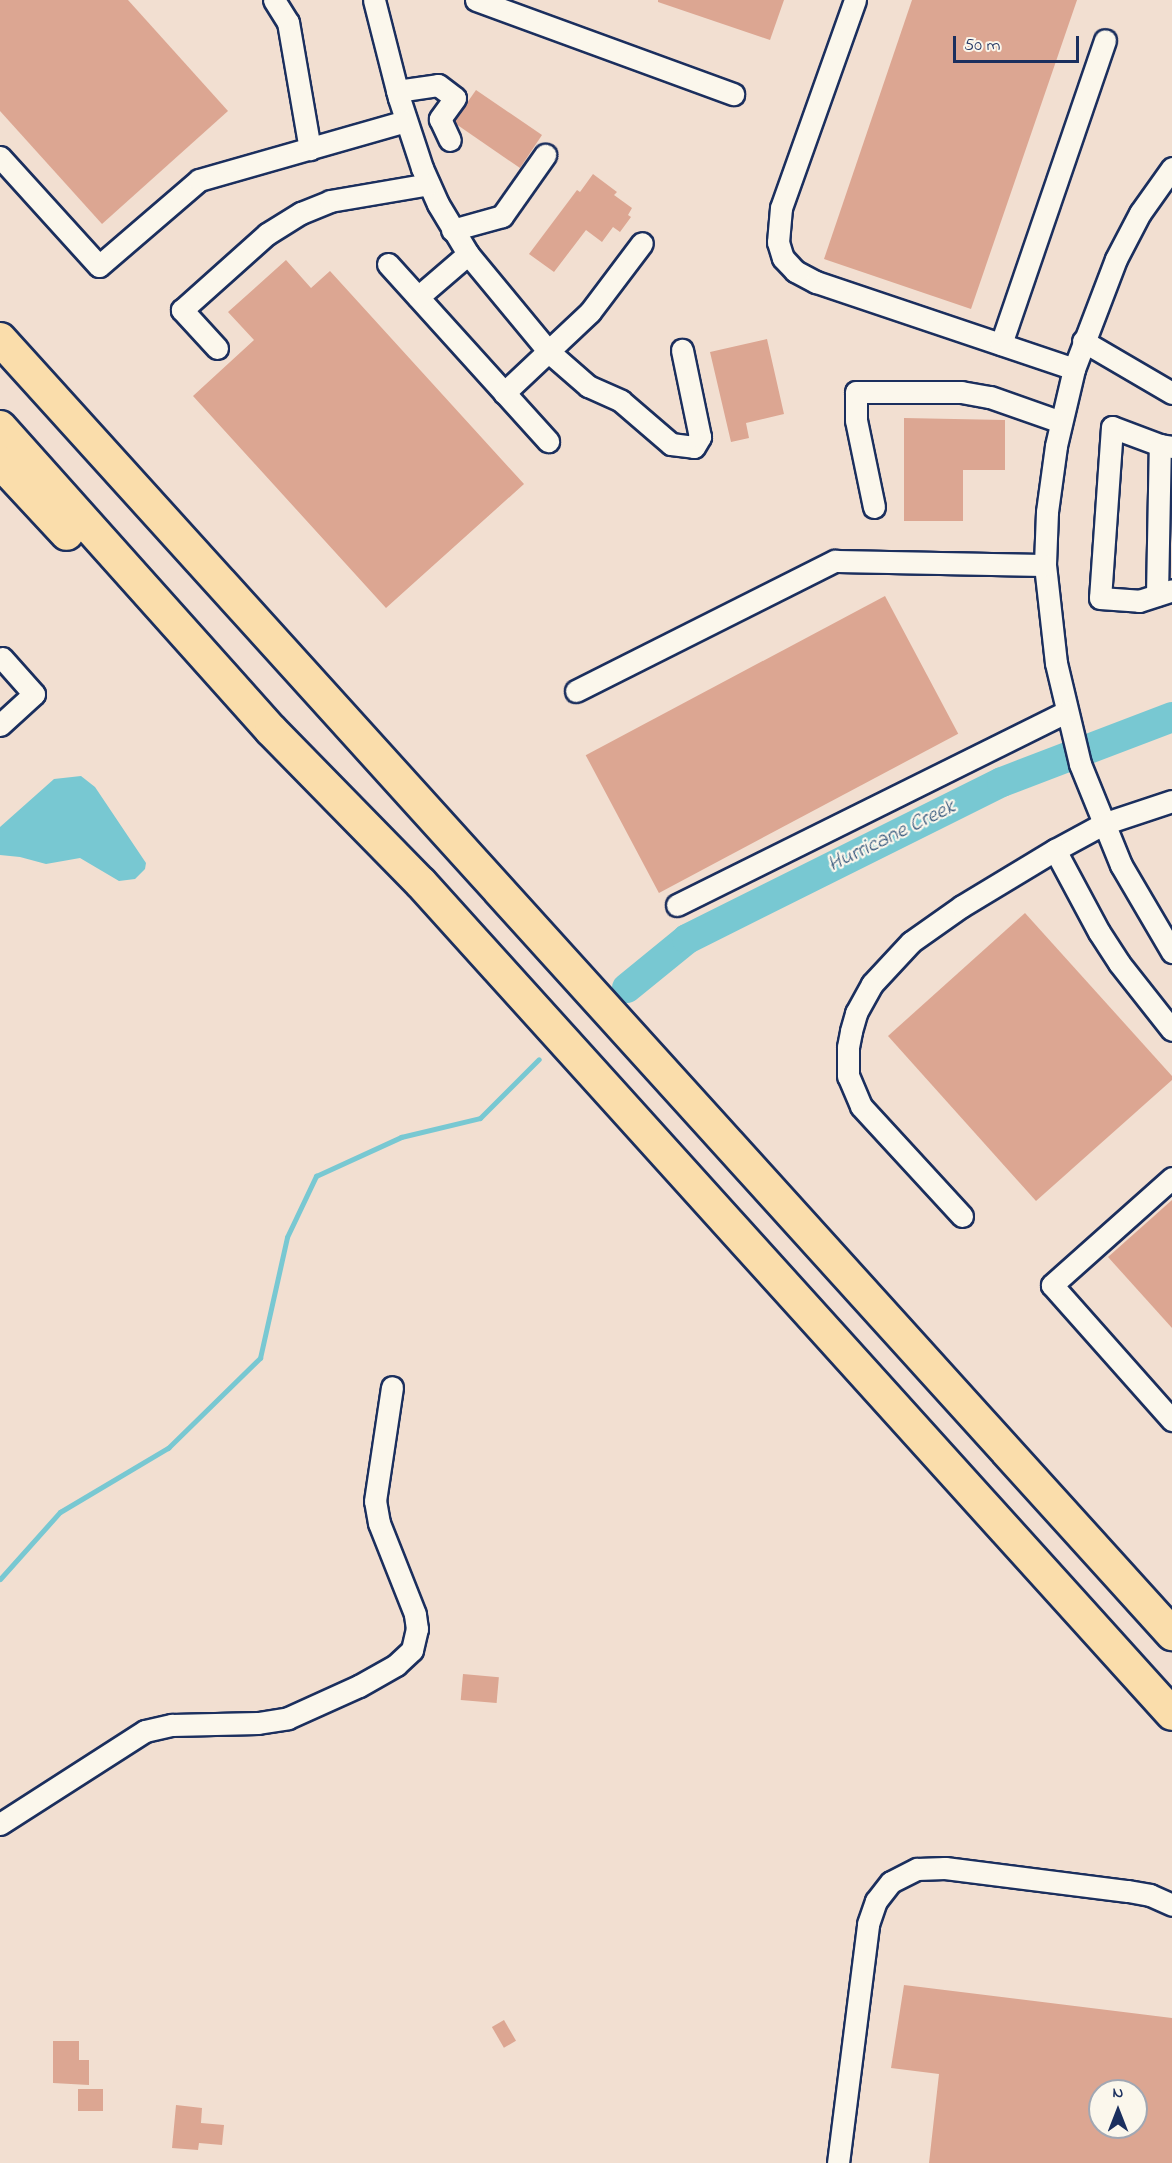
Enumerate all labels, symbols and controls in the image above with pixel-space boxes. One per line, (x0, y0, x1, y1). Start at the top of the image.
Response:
scale bar (956, 24, 1082, 62)
text: 50 m (964, 33, 1001, 59)
water label: Hurricane Creek (824, 795, 960, 879)
north arrow (1088, 2079, 1148, 2139)
text: N (1113, 2081, 1123, 2105)

